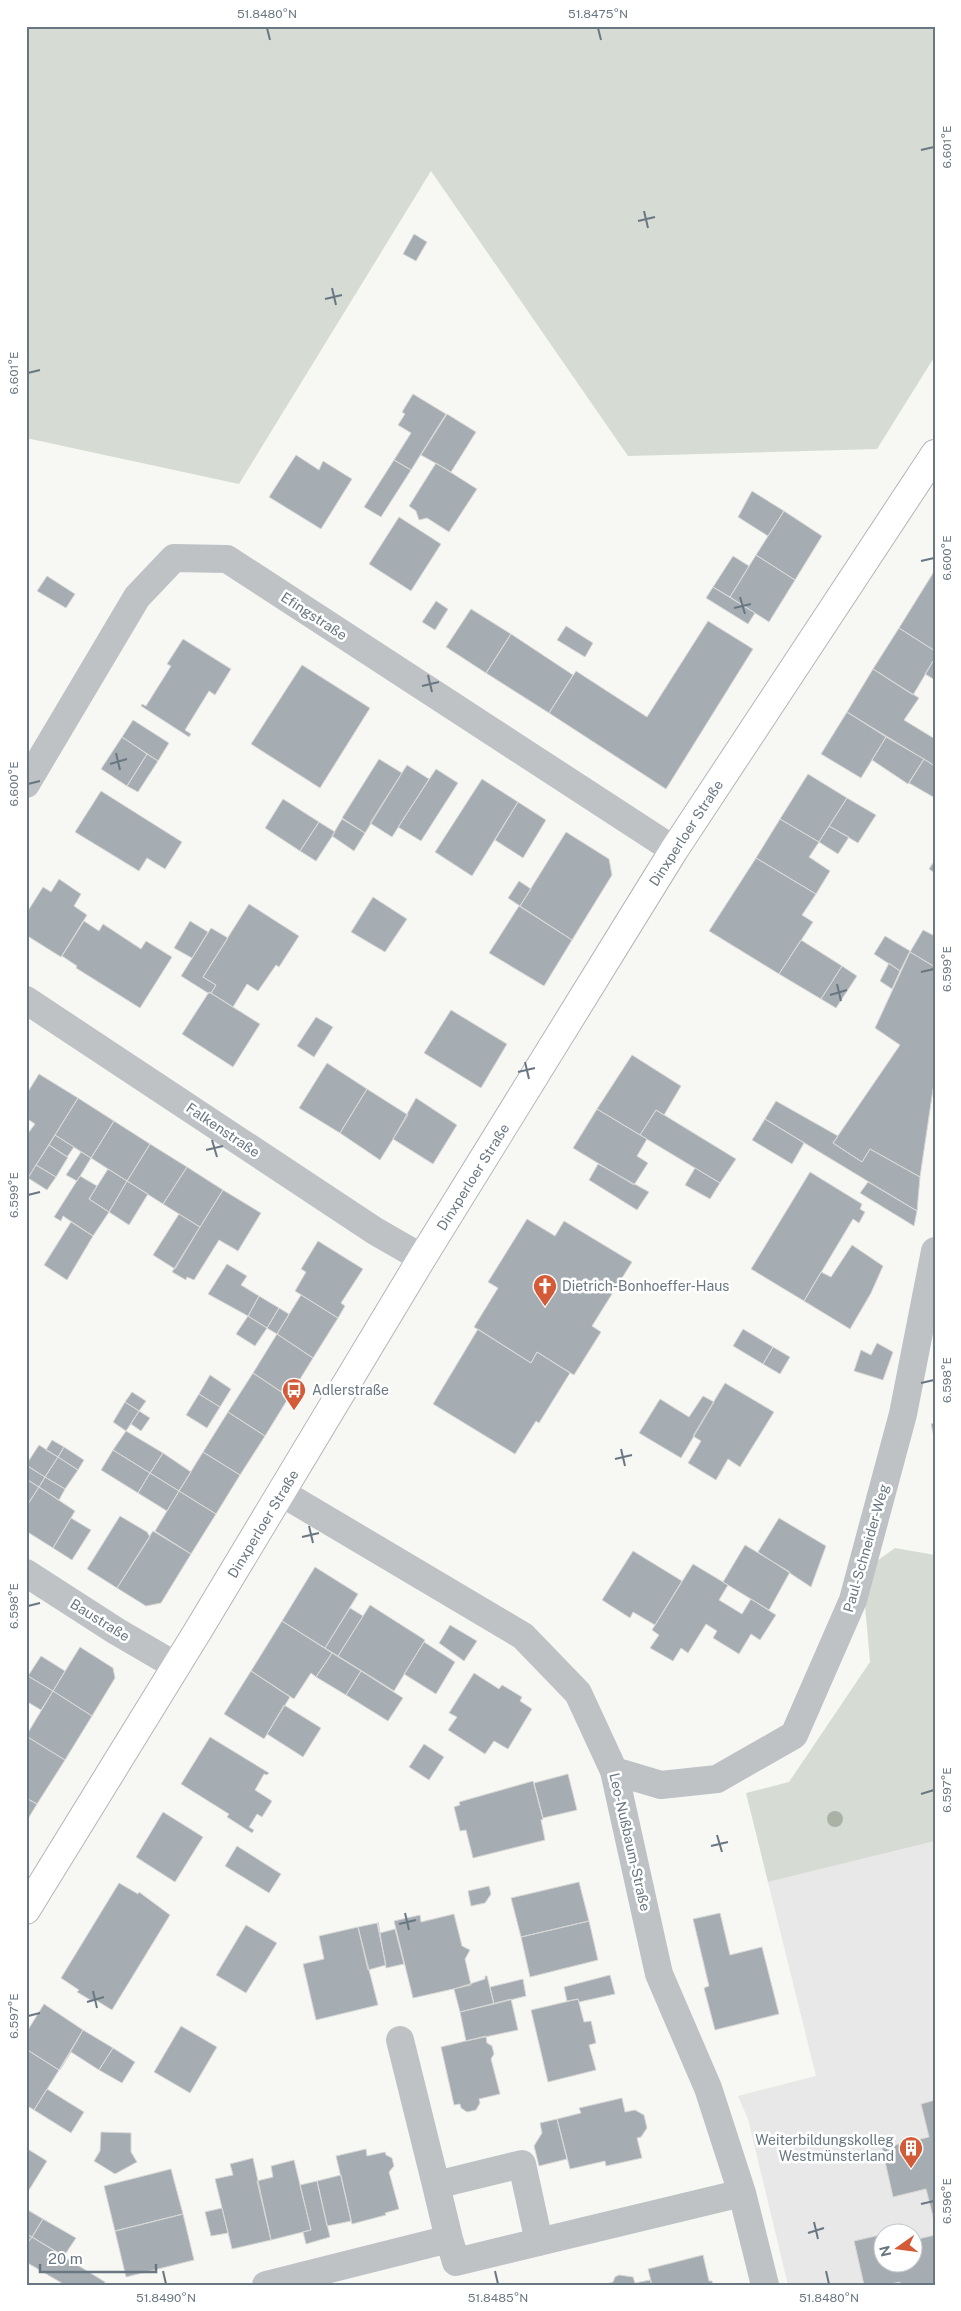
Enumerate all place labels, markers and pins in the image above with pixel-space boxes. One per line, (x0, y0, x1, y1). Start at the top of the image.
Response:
church icon: Dietrich-Bonhoeffer-Haus (532, 1273, 558, 1307)
place label: Dietrich-Bonhoeffer-Haus (562, 1278, 729, 1294)
bus stop icon: Adlerstraße (281, 1377, 307, 1411)
place label: Adlerstraße (312, 1382, 389, 1398)
place label: Weiterbildungskolleg Westmünsterland (755, 2132, 894, 2164)
building icon: Weiterbildungskolleg Westmünsterland (898, 2135, 924, 2169)

